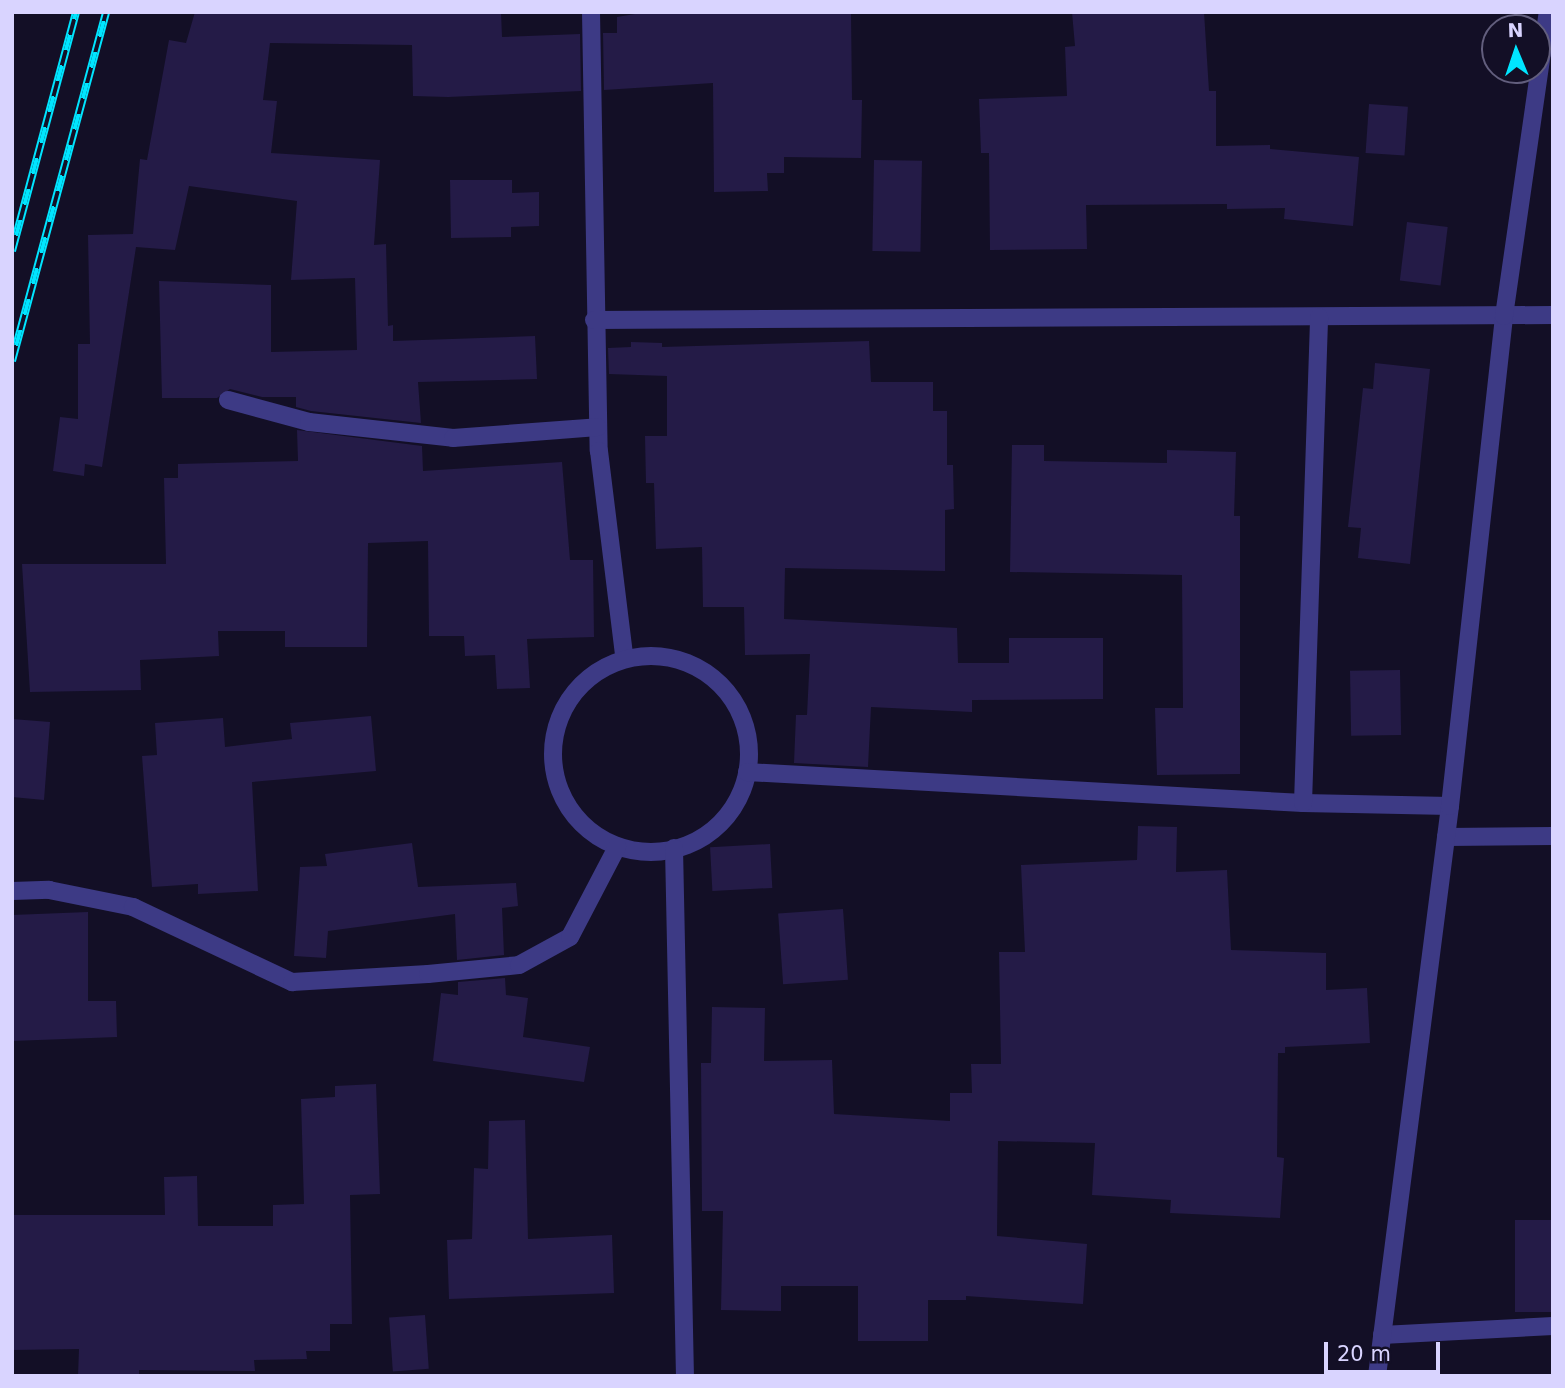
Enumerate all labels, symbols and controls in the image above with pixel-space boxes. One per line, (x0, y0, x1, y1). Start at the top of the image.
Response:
north arrow (1481, 14, 1551, 84)
text: N (1507, 19, 1524, 41)
scale bar (1327, 1328, 1442, 1372)
text: 20 m (1337, 1342, 1391, 1366)

